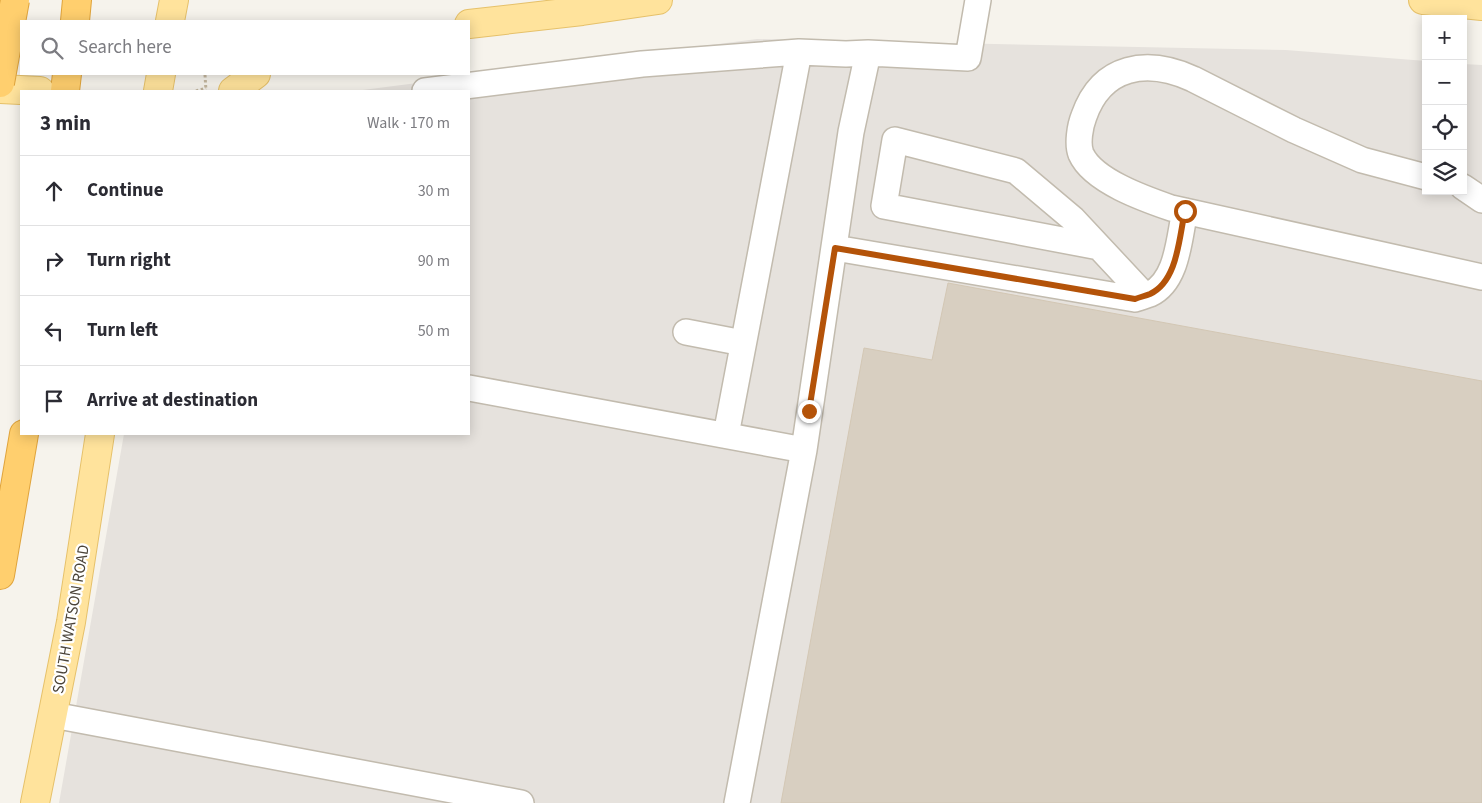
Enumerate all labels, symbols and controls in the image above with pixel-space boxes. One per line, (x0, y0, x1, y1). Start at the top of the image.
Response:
map controls (1422, 15, 1467, 195)
button: + (1422, 15, 1467, 60)
search box (20, 20, 470, 75)
icon: search (38, 34, 66, 62)
text: Search here (78, 34, 172, 61)
button: − (1422, 60, 1467, 105)
button: locate (1422, 105, 1467, 150)
text: 3 min (40, 108, 91, 138)
text: Walk · 170 m (367, 112, 450, 134)
button: layers (1422, 150, 1467, 195)
icon: ahead (40, 177, 68, 205)
text: Continue (87, 177, 164, 204)
text: 30 m (418, 180, 450, 202)
route start (1174, 200, 1197, 223)
icon: right (40, 247, 68, 275)
text: Turn right (87, 247, 171, 274)
text: 90 m (418, 250, 450, 272)
icon: left (40, 317, 68, 345)
text: Turn left (87, 317, 158, 344)
text: 50 m (418, 320, 450, 342)
icon: arrive (40, 387, 68, 415)
text: Arrive at destination (87, 387, 258, 414)
route end (798, 400, 821, 423)
street label: SOUTH WATSON ROAD (47, 543, 95, 695)

